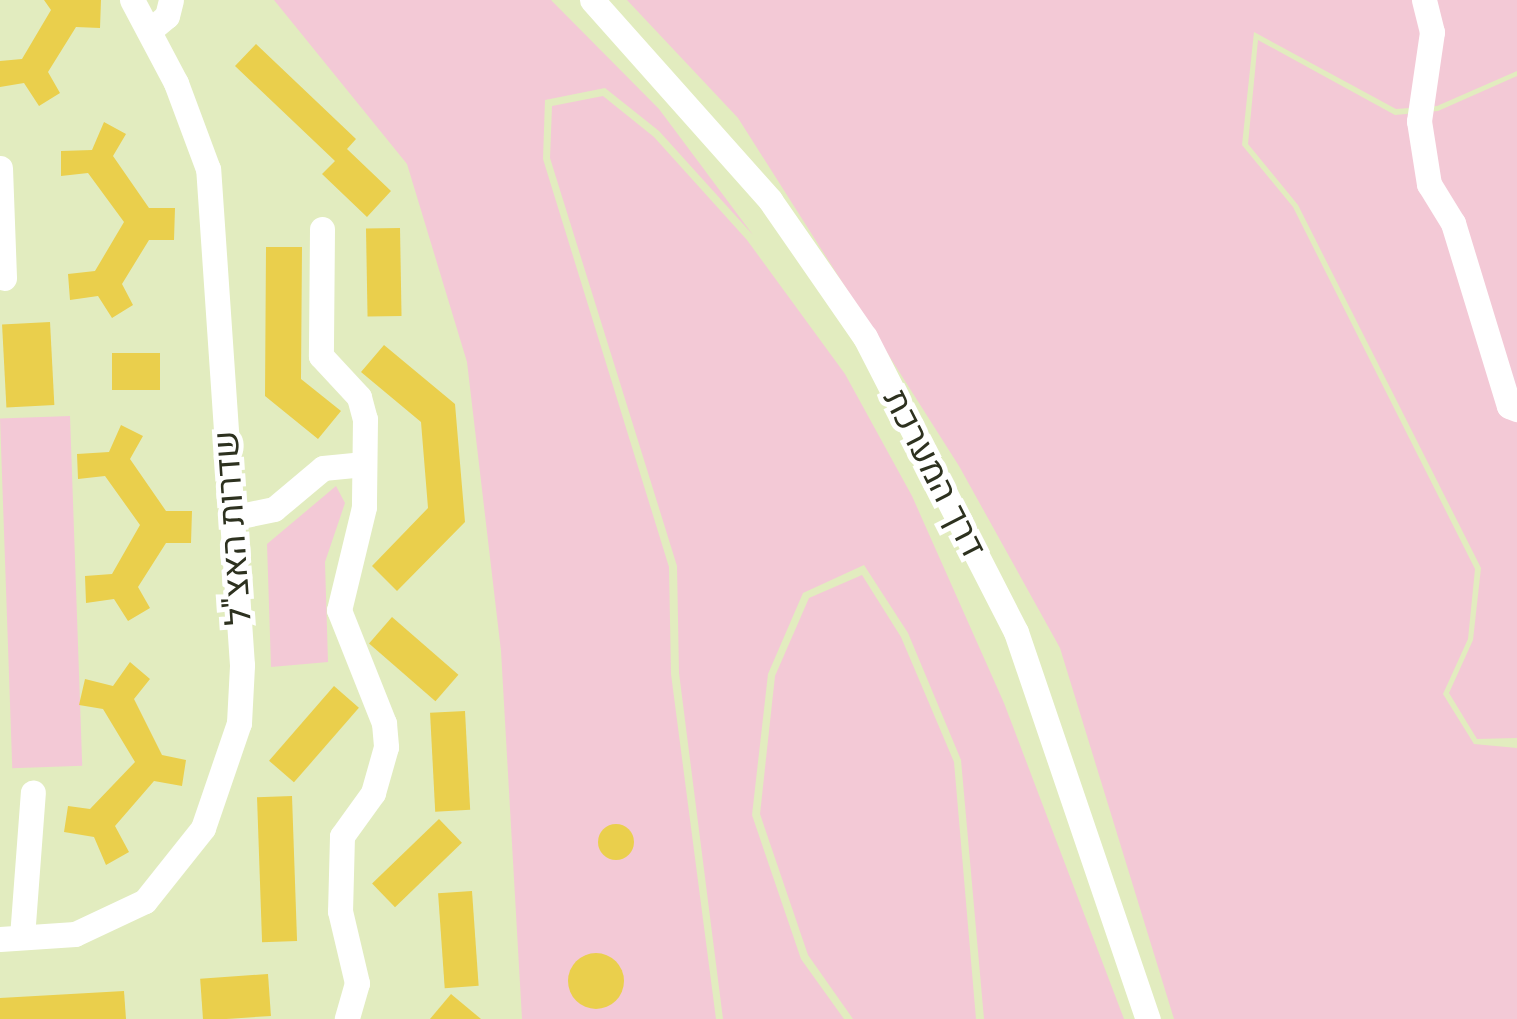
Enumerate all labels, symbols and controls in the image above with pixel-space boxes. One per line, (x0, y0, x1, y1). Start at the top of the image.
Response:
street label: דרך המערכת (875, 382, 995, 564)
street label: שדרות האצ"ל (204, 429, 260, 627)

